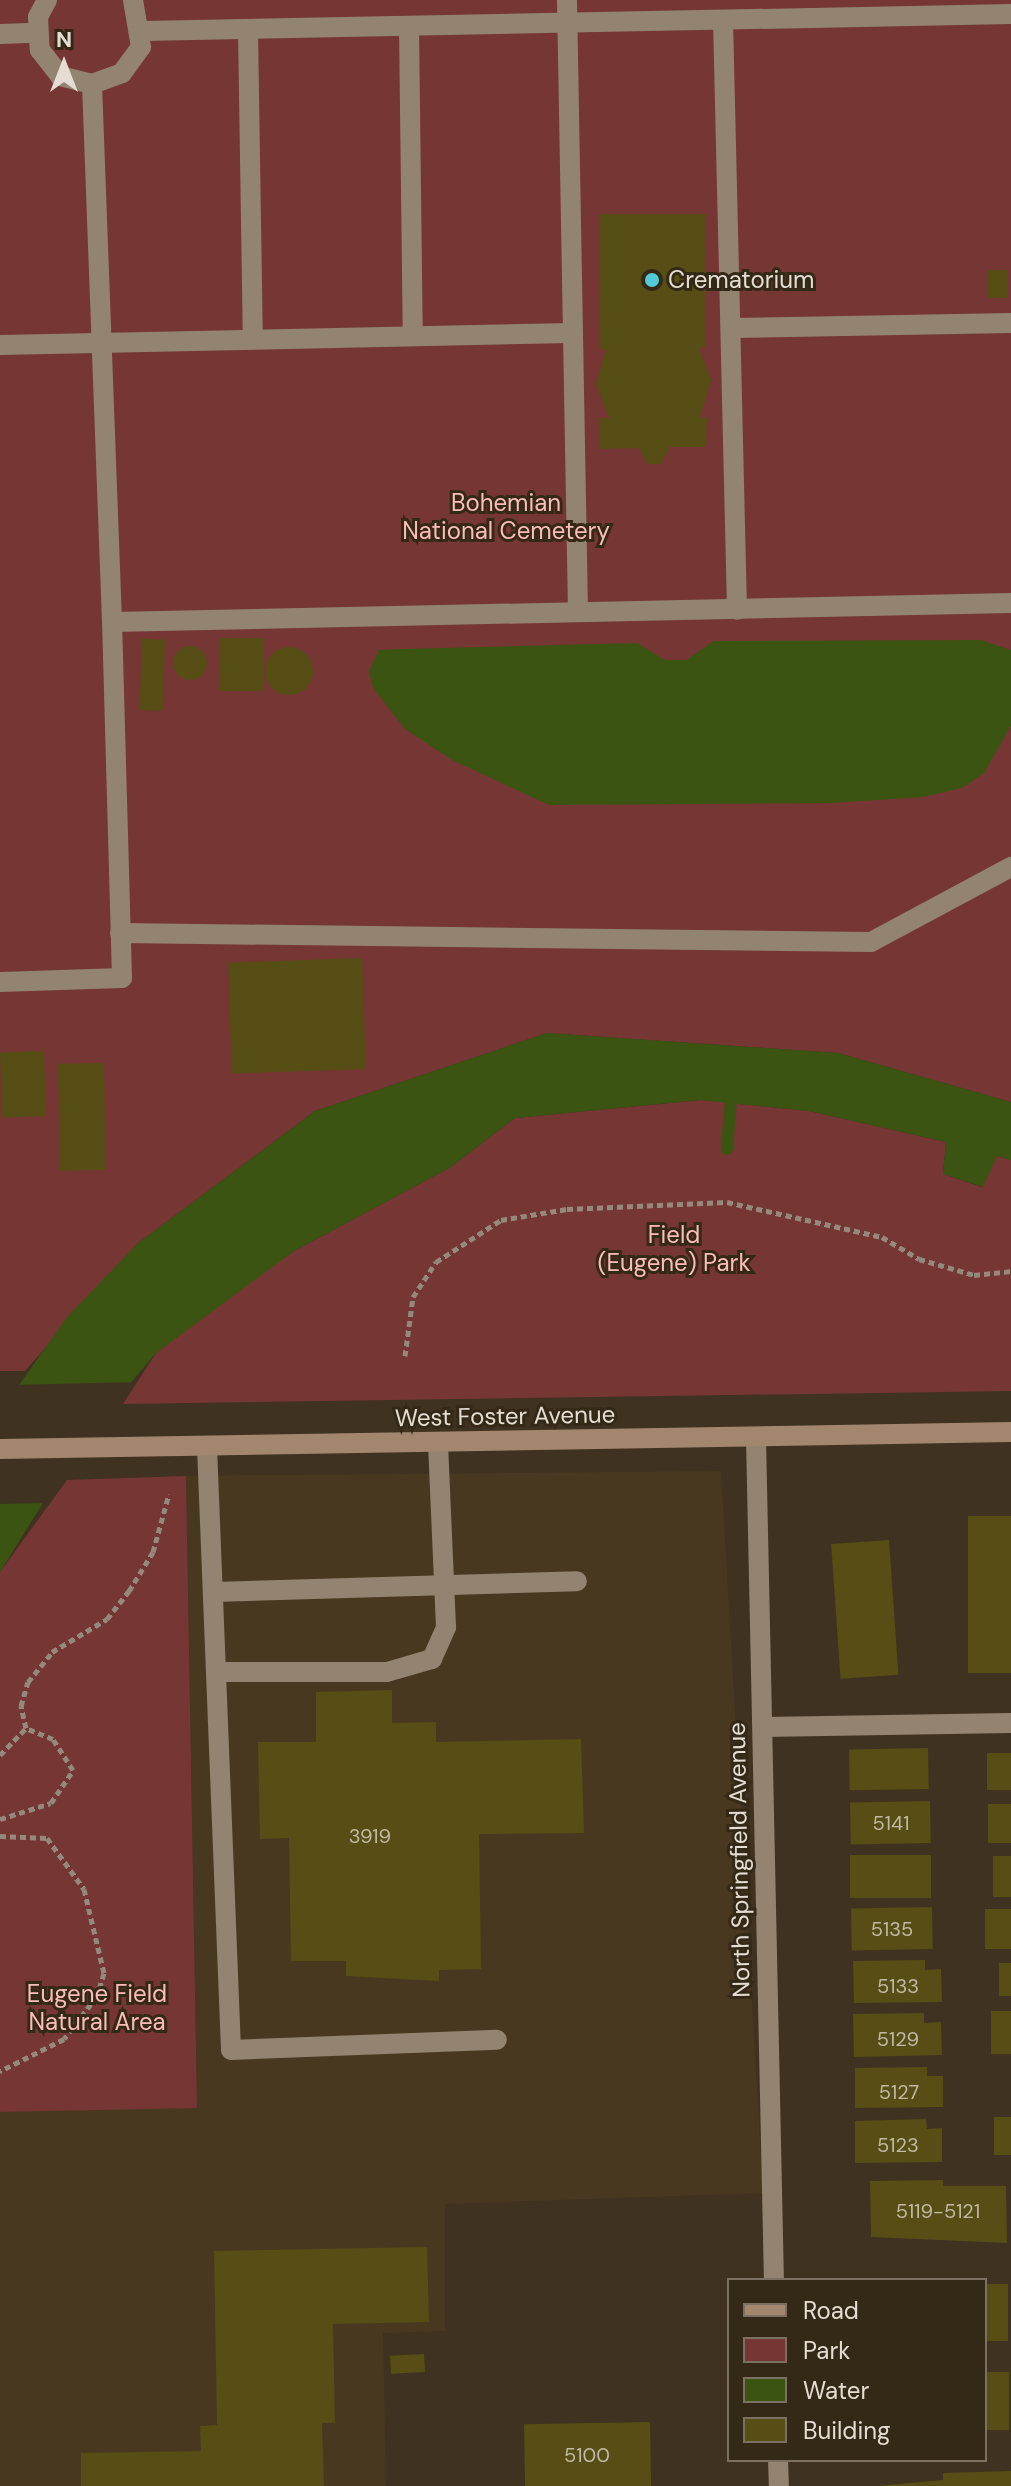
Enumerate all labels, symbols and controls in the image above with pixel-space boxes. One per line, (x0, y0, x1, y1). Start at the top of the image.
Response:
north arrow (24, 24, 104, 104)
text: N (56, 25, 72, 54)
place label: Crematorium (668, 266, 814, 294)
marker: Crematorium (643, 271, 661, 289)
park label: Bohemian National Cemetery (402, 489, 610, 545)
park label: Field (Eugene) Park (598, 1221, 750, 1277)
street label: West Foster Avenue (394, 1400, 616, 1432)
street label: North Springfield Avenue (722, 1722, 756, 1998)
house number: 5141 (873, 1811, 909, 1835)
house number: 3919 (349, 1824, 391, 1848)
house number: 5135 (871, 1917, 913, 1941)
house number: 5133 (877, 1974, 919, 1998)
park label: Eugene Field Natural Area (27, 1980, 167, 2036)
house number: 5129 (877, 2027, 919, 2051)
house number: 5127 (879, 2080, 919, 2104)
house number: 5123 (877, 2133, 919, 2157)
house number: 5119-5121 (896, 2199, 980, 2223)
legend (727, 2278, 987, 2462)
text: Road (803, 2295, 859, 2326)
text: Park (803, 2335, 850, 2366)
text: Water (803, 2375, 869, 2406)
text: Building (803, 2415, 890, 2446)
house number: 5100 (564, 2443, 610, 2467)

